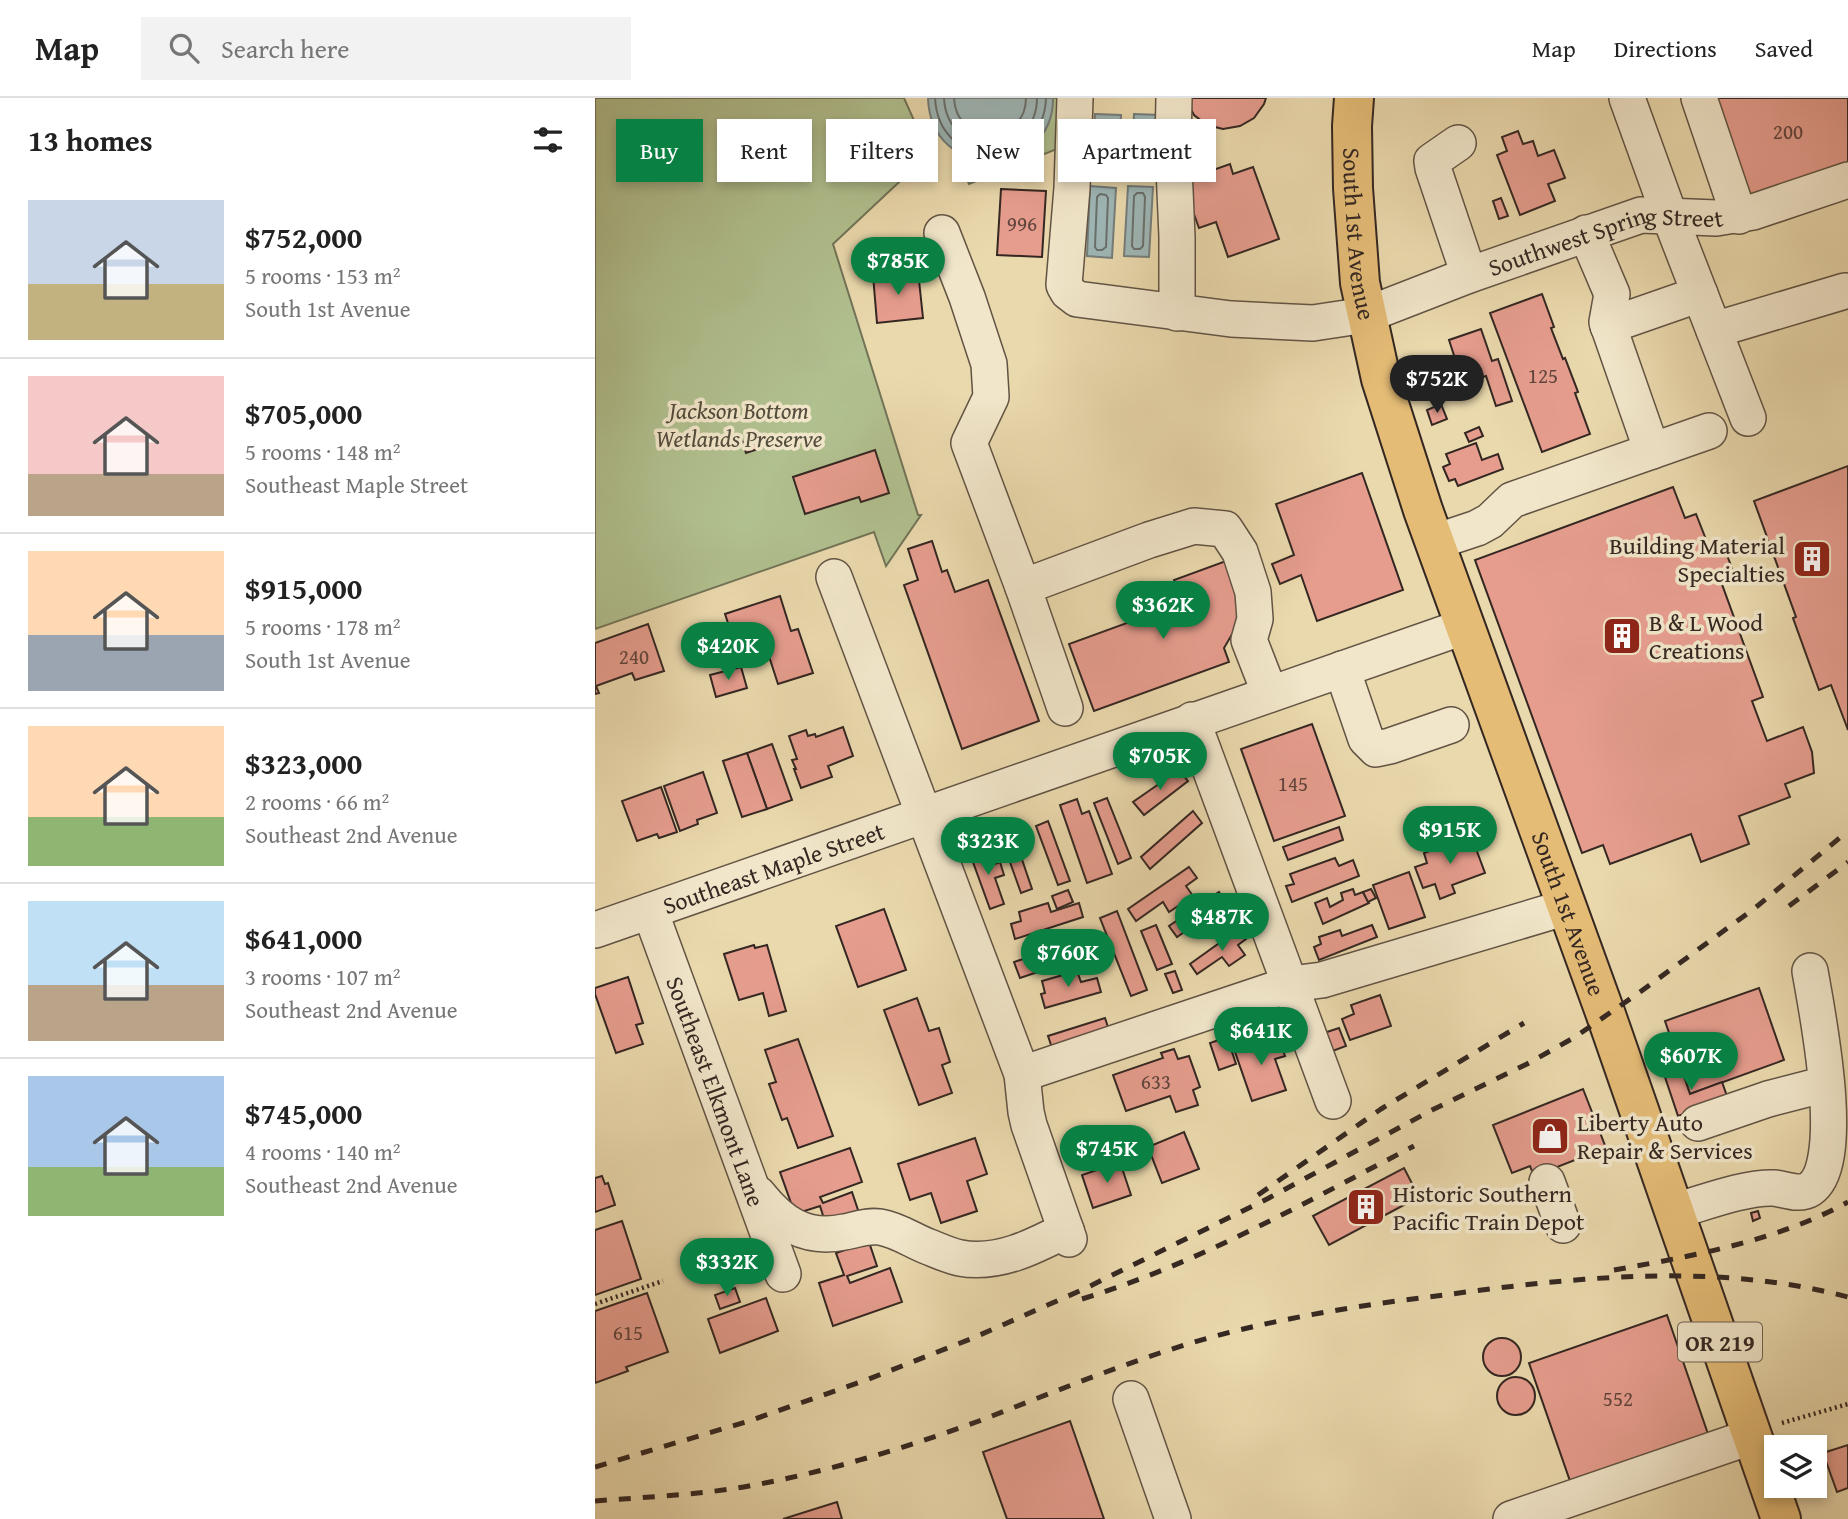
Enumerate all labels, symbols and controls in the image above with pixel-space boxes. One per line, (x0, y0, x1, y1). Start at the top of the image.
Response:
search box (141, 17, 631, 80)
text: Map (35, 24, 99, 72)
icon: search (165, 29, 203, 67)
text: Search here (221, 29, 349, 68)
text: Map (1532, 31, 1576, 66)
text: Directions (1614, 31, 1717, 66)
text: Saved (1755, 31, 1813, 66)
house number: 200 (1773, 116, 1803, 147)
text: 13 homes (28, 118, 153, 162)
chip: Buy (616, 119, 703, 182)
chip: Rent (717, 119, 812, 182)
chip: Filters (826, 119, 938, 182)
chip: New (952, 119, 1044, 182)
chip: Apartment (1058, 119, 1216, 182)
icon: filters (529, 121, 567, 159)
street label: South 1st Avenue (1335, 147, 1385, 323)
street label: Southwest Spring Street (1483, 197, 1726, 285)
house number: 996 (1007, 208, 1037, 239)
text: $752,000 (245, 215, 362, 259)
icon: home (84, 228, 168, 312)
pin: $785K (849, 238, 947, 297)
text: $785K (867, 243, 929, 276)
text: 5 rooms · 153 m² (245, 259, 400, 292)
text: South 1st Avenue (245, 292, 411, 325)
pin: $752K (1388, 356, 1486, 415)
house number: 125 (1528, 360, 1558, 391)
text: $752K (1406, 361, 1468, 394)
text: $705,000 (245, 391, 362, 435)
park label: Jackson Bottom Wetlands Preserve (656, 393, 823, 456)
icon: home (84, 404, 168, 488)
text: 5 rooms · 148 m² (245, 435, 400, 468)
text: Southeast Maple Street (245, 468, 468, 501)
place label: Building Material Specialties (1609, 528, 1785, 591)
building icon: Building Material Specialties (1791, 538, 1833, 580)
text: $915,000 (245, 566, 362, 610)
icon: home (84, 579, 168, 663)
pin: $362K (1114, 582, 1212, 641)
text: $362K (1132, 587, 1194, 620)
place label: B & L Wood Creations (1649, 605, 1763, 668)
text: 5 rooms · 178 m² (245, 610, 400, 643)
building icon: B & L Wood Creations (1601, 615, 1643, 657)
pin: $420K (679, 622, 777, 682)
text: $420K (697, 628, 759, 661)
house number: 240 (619, 641, 649, 672)
text: South 1st Avenue (245, 643, 411, 676)
pin: $705K (1111, 732, 1209, 792)
text: $705K (1129, 738, 1191, 771)
text: $323,000 (245, 741, 362, 785)
icon: home (84, 754, 168, 838)
house number: 145 (1278, 768, 1308, 799)
text: 2 rooms · 66 m² (245, 785, 389, 818)
pin: $915K (1401, 806, 1499, 866)
text: $915K (1419, 812, 1481, 845)
street label: Southeast Maple Street (658, 813, 890, 923)
text: Southeast 2nd Avenue (245, 818, 457, 851)
pin: $323K (939, 818, 1037, 877)
text: $323K (957, 823, 1019, 856)
street label: South 1st Avenue (1523, 826, 1615, 1000)
pin: $487K (1173, 894, 1271, 953)
text: $487K (1191, 899, 1253, 932)
text: $641,000 (245, 916, 362, 960)
icon: home (84, 929, 168, 1013)
pin: $760K (1019, 930, 1117, 989)
text: $760K (1037, 935, 1099, 968)
text: 3 rooms · 107 m² (245, 960, 400, 993)
street label: Southeast Elkmont Lane (658, 971, 774, 1211)
text: Southeast 2nd Avenue (245, 993, 457, 1026)
pin: $641K (1212, 1007, 1310, 1067)
text: $641K (1230, 1013, 1292, 1046)
pin: $607K (1642, 1032, 1740, 1092)
text: $607K (1660, 1038, 1722, 1071)
house number: 633 (1141, 1066, 1171, 1097)
text: $745,000 (245, 1091, 362, 1135)
icon: home (84, 1104, 168, 1188)
place label: Liberty Auto Repair & Services (1577, 1105, 1753, 1168)
shop icon: Liberty Auto Repair & Services (1529, 1115, 1571, 1157)
pin: $745K (1058, 1126, 1156, 1185)
text: $745K (1076, 1131, 1138, 1164)
text: 4 rooms · 140 m² (245, 1135, 400, 1168)
text: Southeast 2nd Avenue (245, 1168, 457, 1201)
place label: Historic Southern Pacific Train Depot (1393, 1176, 1585, 1239)
building icon: Historic Southern Pacific Train Depot (1345, 1186, 1387, 1228)
pin: $332K (678, 1238, 776, 1298)
text: $332K (696, 1244, 758, 1277)
house number: 615 (613, 1317, 643, 1348)
road number: OR 219 (1678, 1322, 1762, 1362)
house number: 552 (1603, 1383, 1633, 1414)
map controls (1764, 1435, 1827, 1498)
button: layers (1764, 1435, 1827, 1498)

